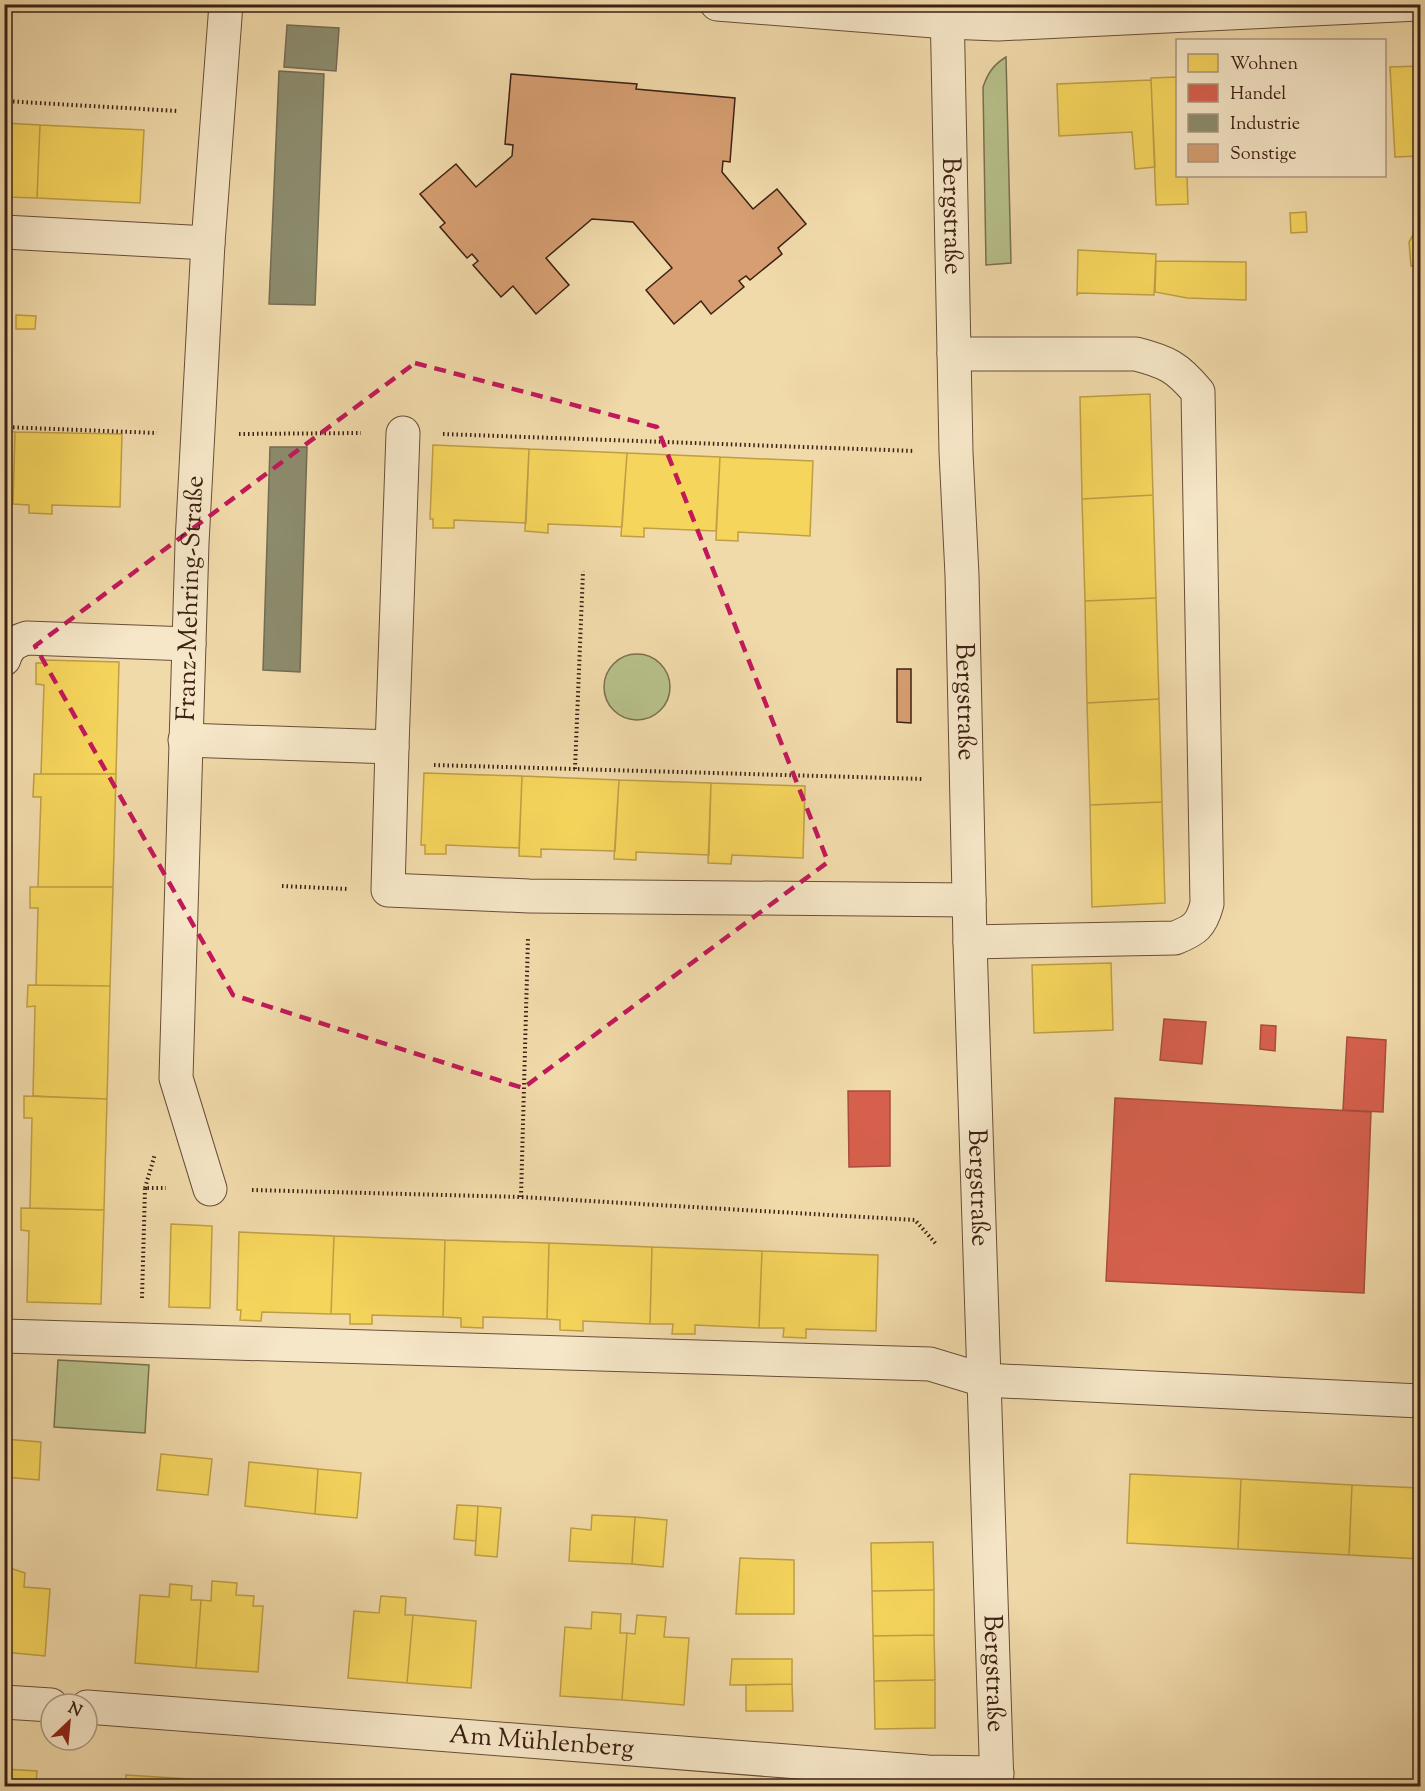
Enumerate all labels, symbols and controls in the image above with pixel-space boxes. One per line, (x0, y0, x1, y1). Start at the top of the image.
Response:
legend (1176, 39, 1386, 177)
text: Wohnen (1230, 52, 1298, 78)
text: Handel (1230, 82, 1286, 108)
text: Industrie (1230, 112, 1300, 138)
text: Sonstige (1230, 142, 1297, 168)
street label: Bergstraße (932, 157, 971, 275)
street label: Franz-Mehring-Straße (168, 475, 214, 722)
street label: Bergstraße (945, 642, 985, 761)
street label: Bergstraße (957, 1128, 998, 1247)
street label: Bergstraße (973, 1614, 1014, 1733)
north arrow (39, 1692, 99, 1752)
text: N (64, 1698, 85, 1724)
street label: Am Mühlenberg (448, 1717, 635, 1768)

